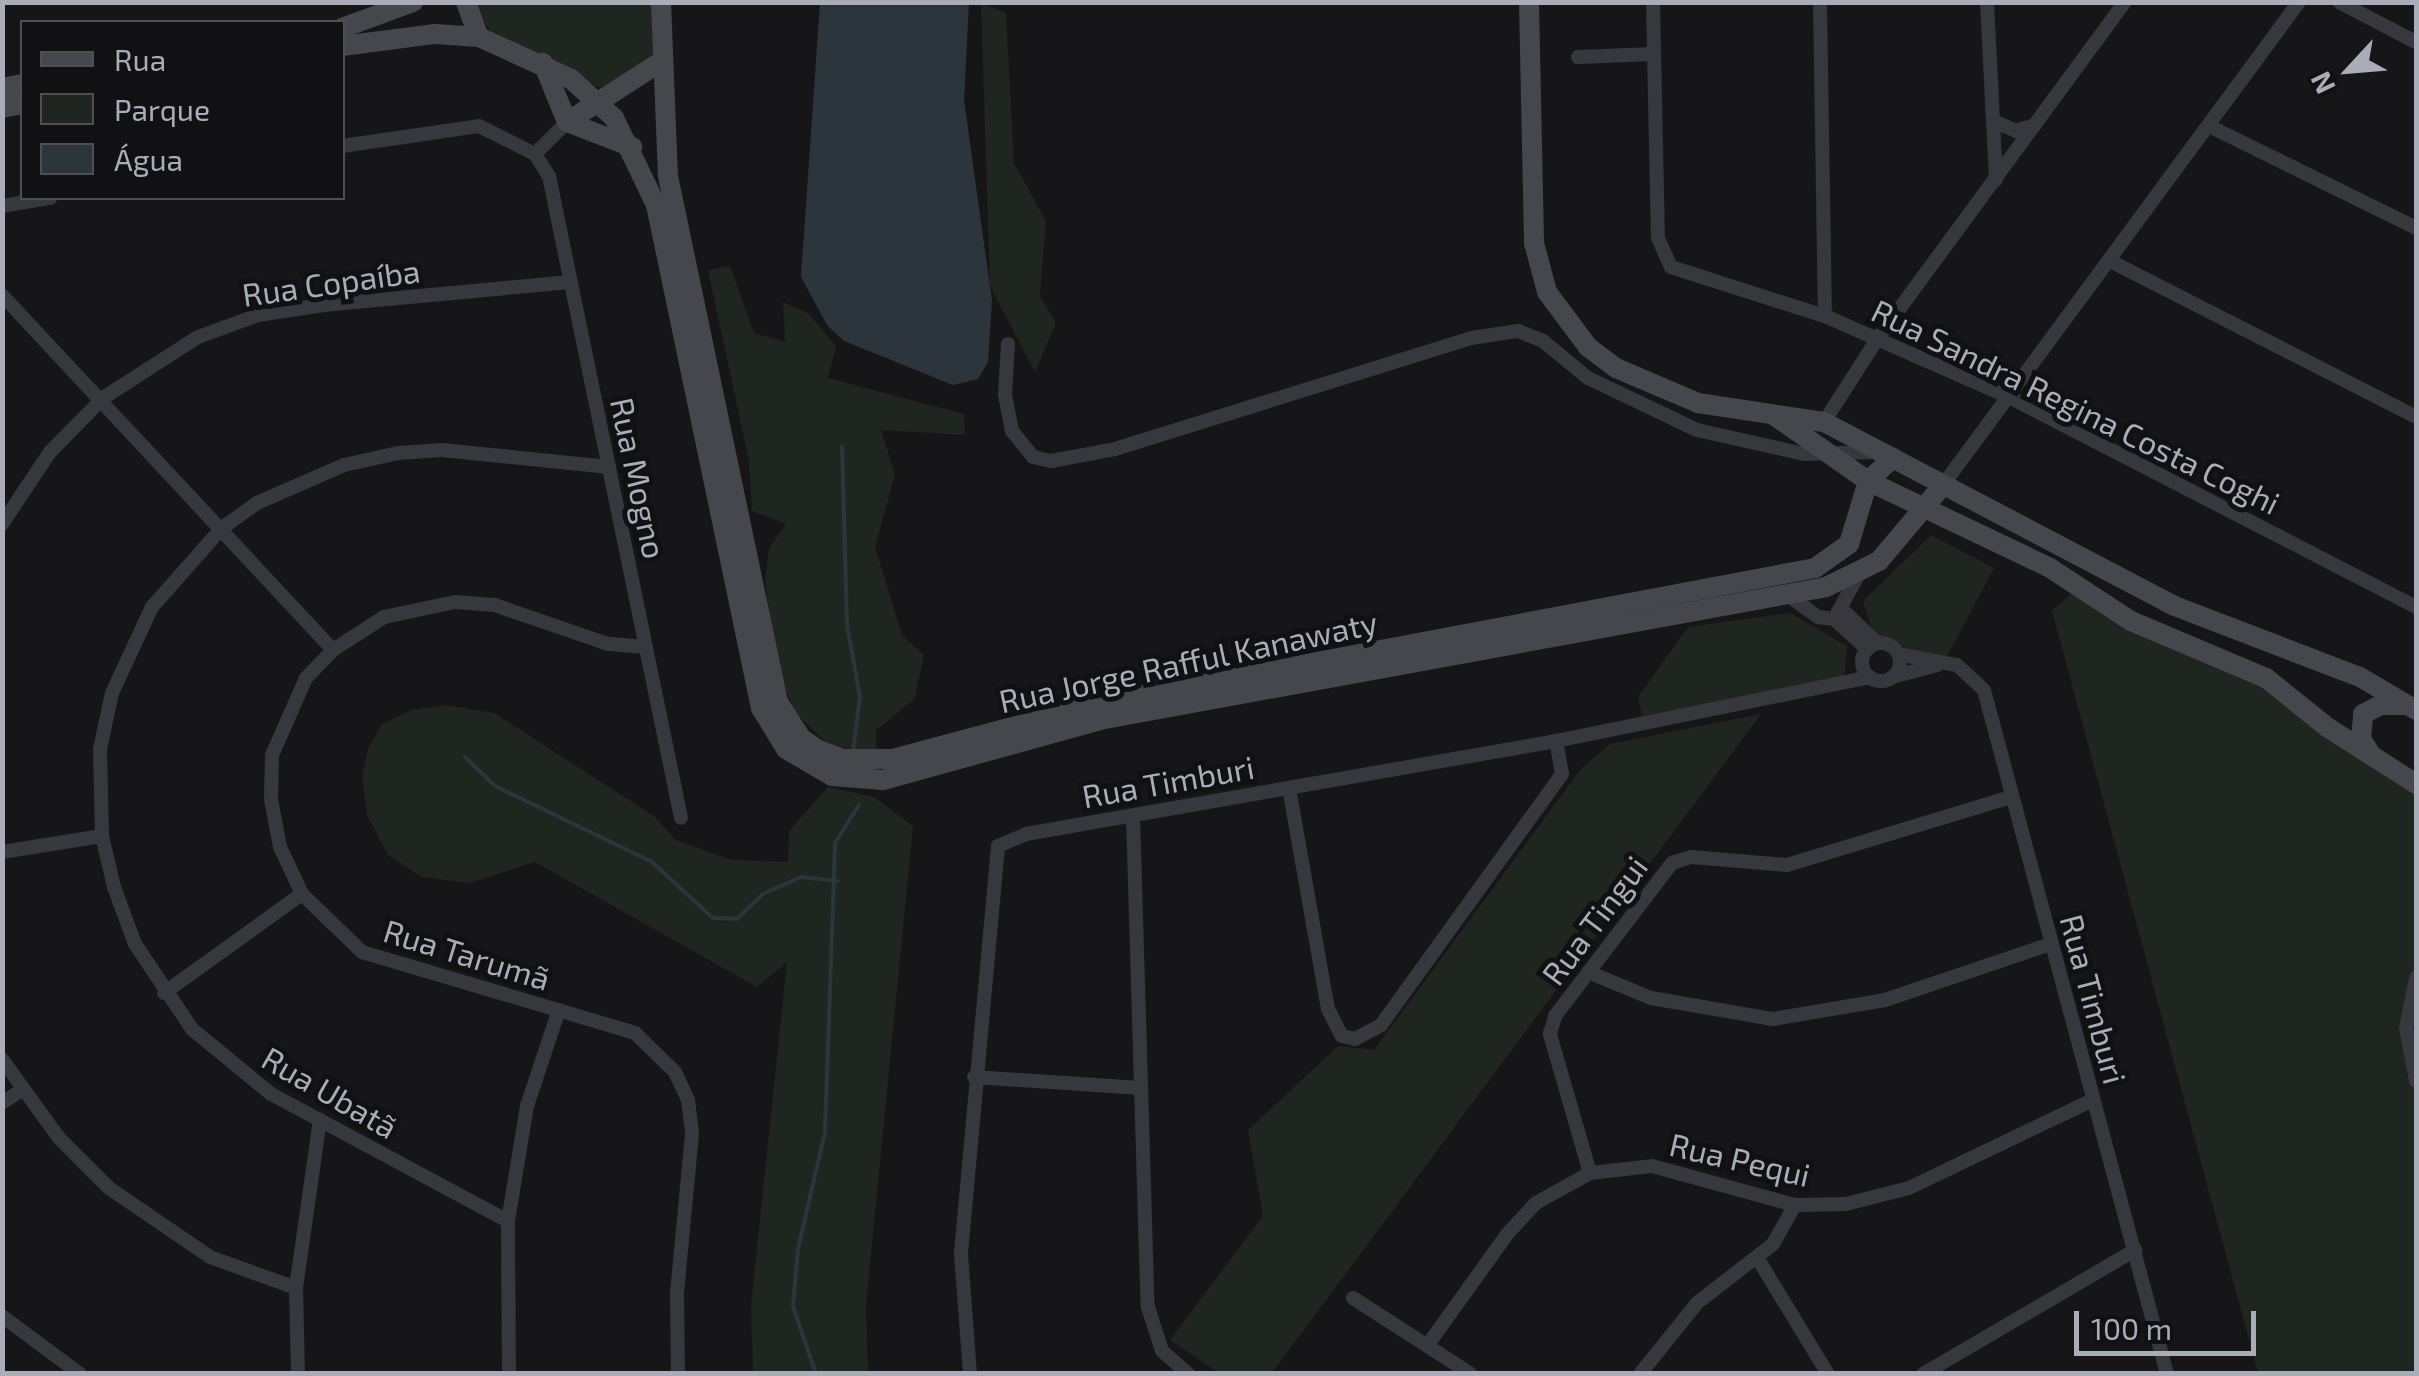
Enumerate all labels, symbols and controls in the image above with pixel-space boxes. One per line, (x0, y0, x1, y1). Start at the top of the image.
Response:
legend (20, 20, 345, 200)
north arrow (2299, 20, 2399, 120)
text: Rua (114, 41, 166, 77)
text: N (2302, 67, 2342, 100)
text: Parque (114, 91, 210, 127)
text: Água (114, 141, 183, 177)
street label: Rua Copaíba (240, 251, 422, 313)
street label: Rua Sandra Regina Costa Coghi (1866, 290, 2286, 522)
street label: Rua Mogno (603, 394, 675, 562)
street label: Rua Jorge Rafful Kanawaty (995, 602, 1381, 720)
street label: Rua Timburi (1079, 747, 1257, 815)
street label: Rua Tingui (1533, 848, 1655, 992)
street label: Rua Tarumã (379, 910, 555, 998)
street label: Rua Timburi (2053, 910, 2135, 1088)
street label: Rua Ubatã (256, 1038, 404, 1146)
street label: Rua Pequi (1666, 1124, 1814, 1194)
scale bar (2079, 1291, 2262, 1353)
text: 100 m (2091, 1310, 2172, 1346)

